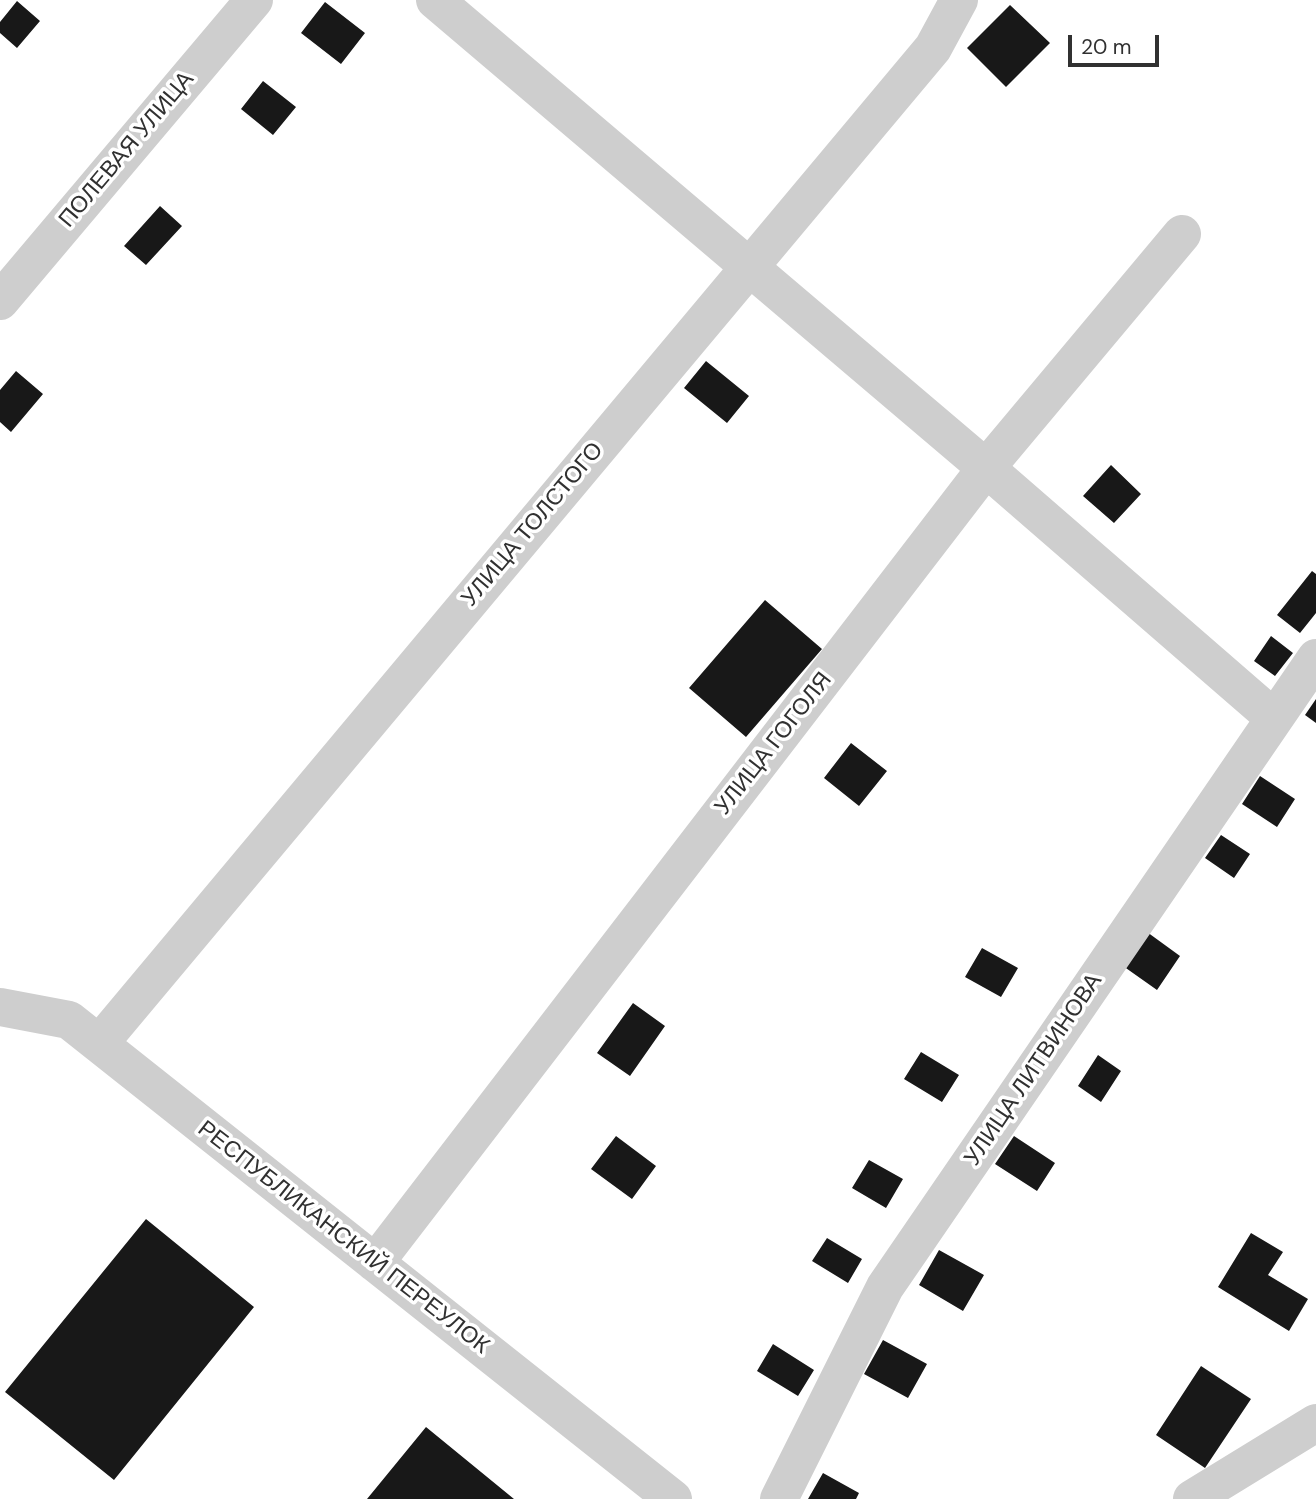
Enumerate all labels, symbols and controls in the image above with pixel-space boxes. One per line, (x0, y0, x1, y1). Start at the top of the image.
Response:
scale bar (1071, 21, 1162, 65)
text: 20 m (1081, 33, 1132, 61)
street label: ПОЛЕВАЯ УЛИЦА (54, 66, 200, 234)
street label: УЛИЦА ТОЛСТОГО (456, 437, 610, 613)
street label: УЛИЦА ГОГОЛЯ (710, 667, 838, 821)
street label: УЛИЦА ЛИТВИНОВА (959, 969, 1109, 1171)
street label: РЕСПУБЛИКАНСКИЙ ПЕРЕУЛОК (192, 1116, 494, 1360)

